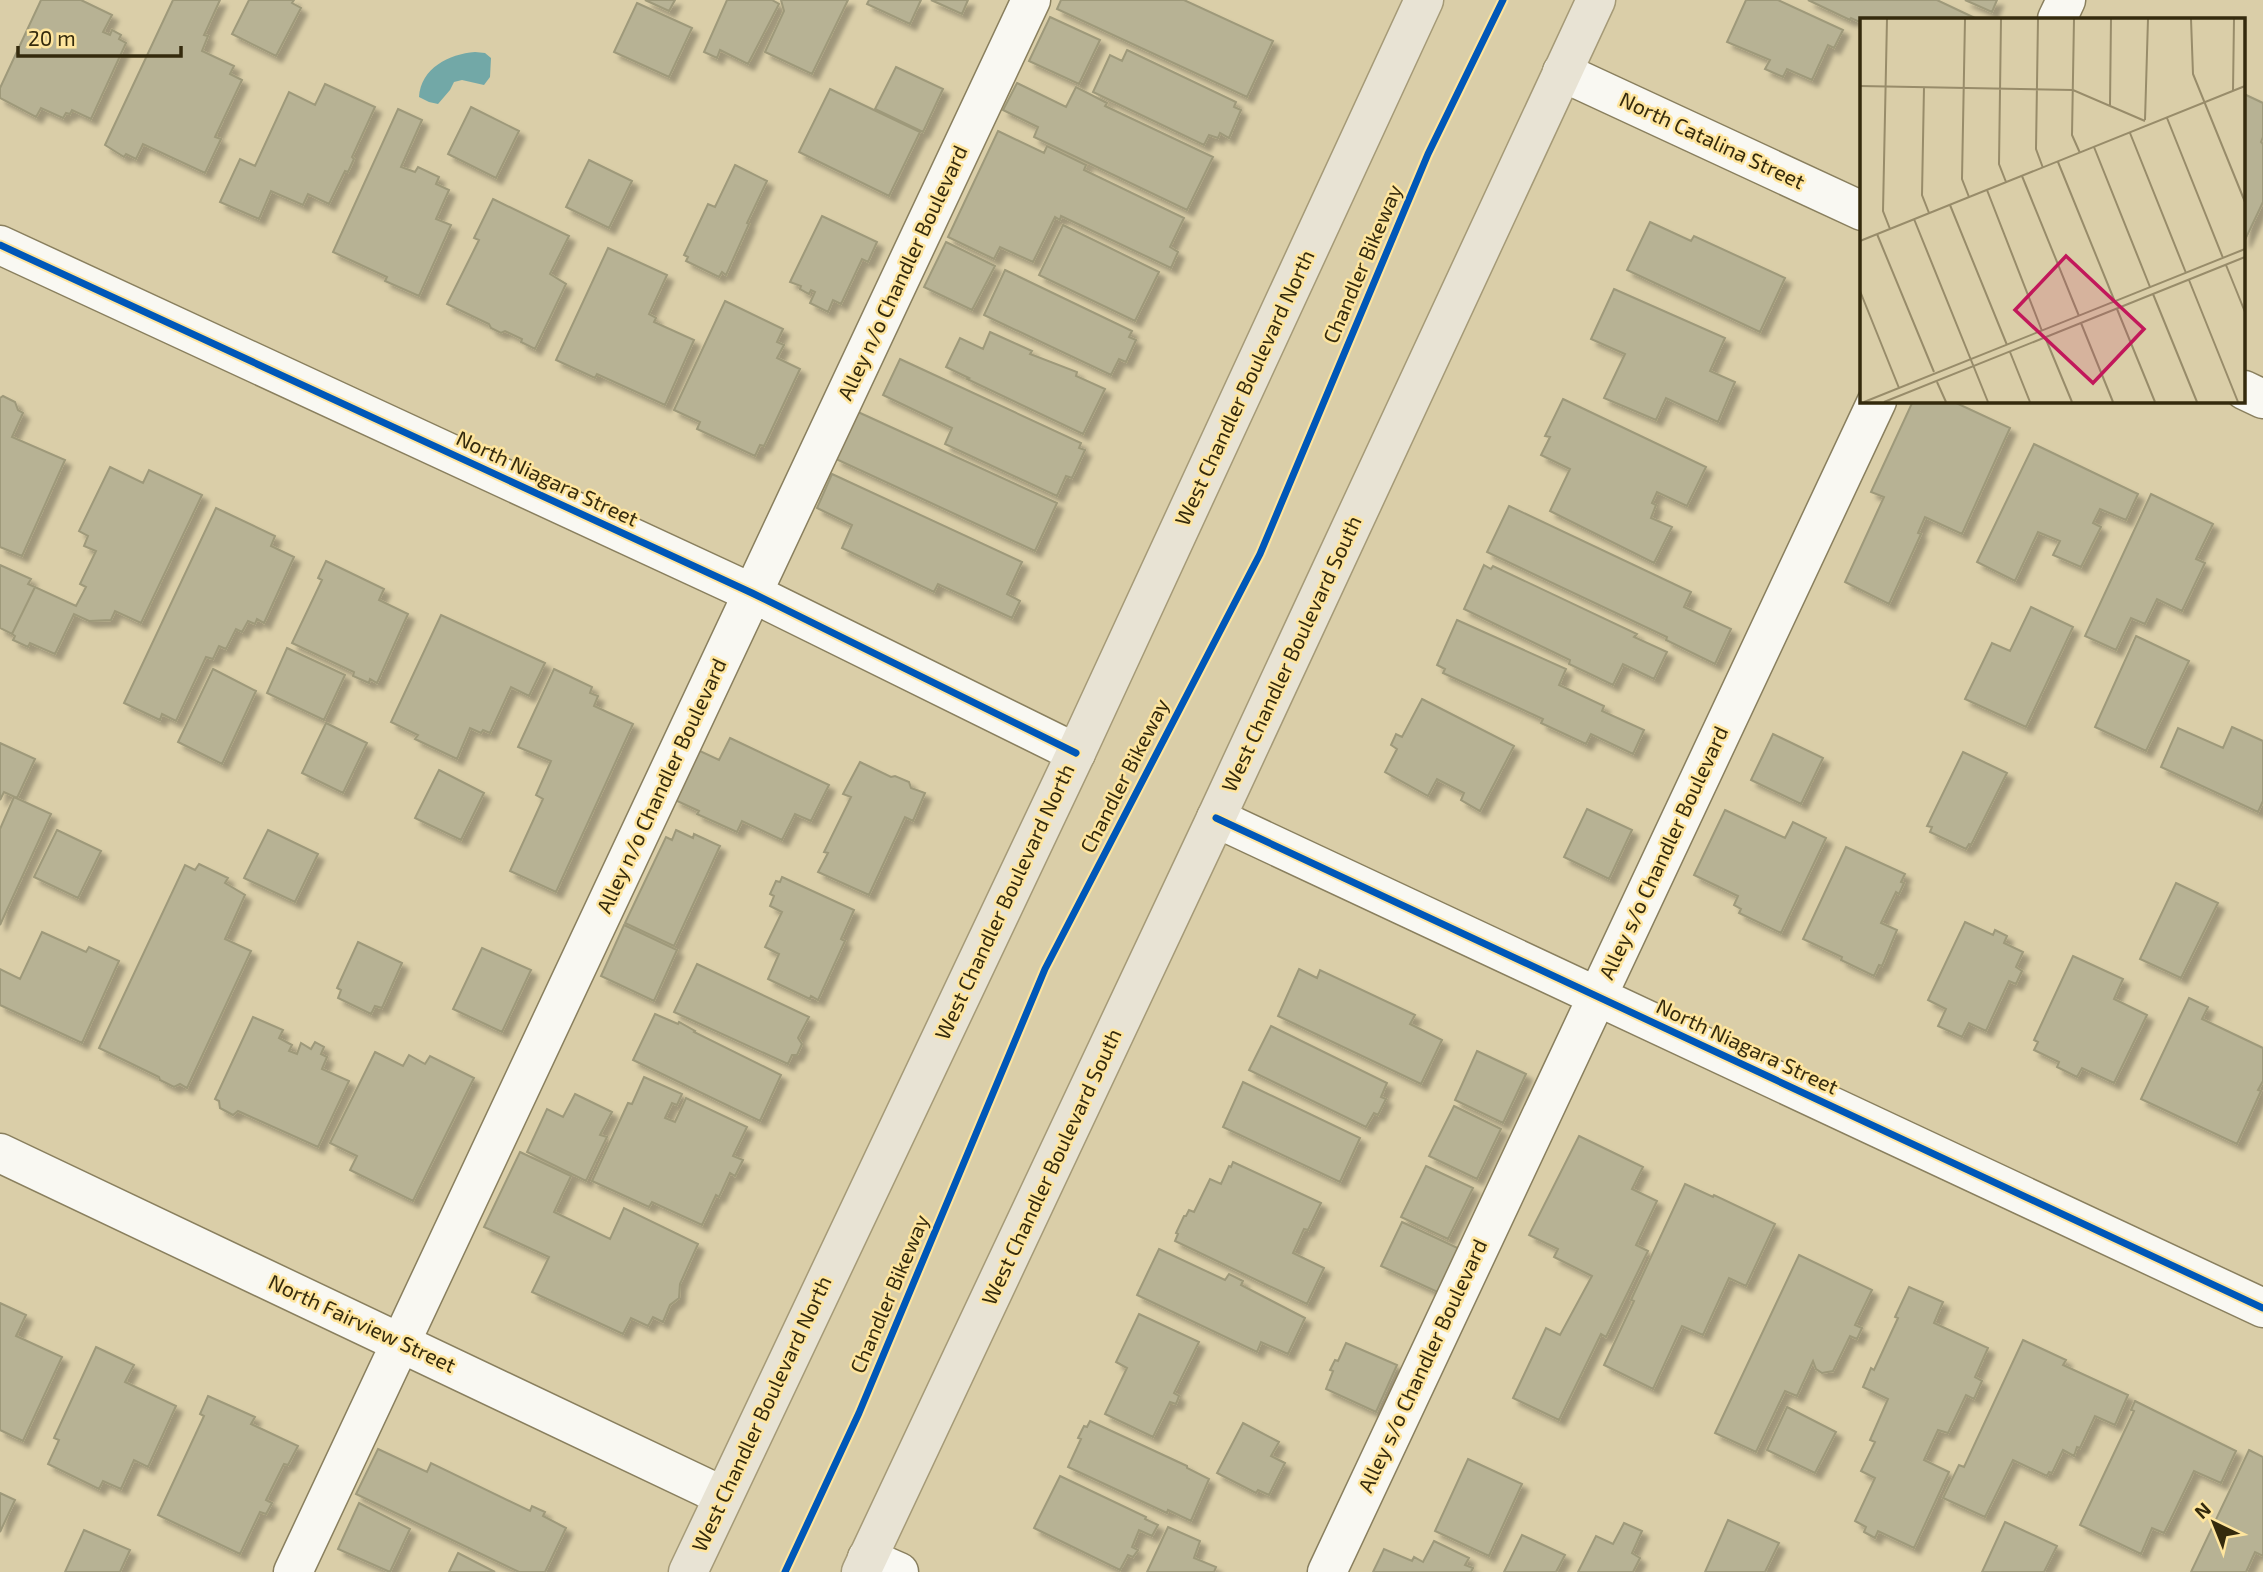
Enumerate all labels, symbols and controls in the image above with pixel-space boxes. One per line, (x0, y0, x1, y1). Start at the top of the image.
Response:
scale bar (18, 14, 180, 58)
inset map (1860, 18, 2246, 402)
text: 20 m (28, 25, 76, 50)
street label: North Catalina Street (1616, 86, 1809, 194)
street label: Alley n/o Chandler Boulevard (832, 141, 972, 404)
street label: Chandler Bikeway (1317, 180, 1406, 346)
street label: West Chandler Boulevard North (1169, 245, 1319, 529)
street label: North Niagara Street (453, 425, 643, 531)
street label: West Chandler Boulevard South (1215, 511, 1366, 796)
street label: Alley n/o Chandler Boulevard (591, 654, 731, 917)
street label: Chandler Bikeway (1074, 694, 1173, 857)
street label: Alley s/o Chandler Boulevard (1593, 722, 1732, 983)
street label: West Chandler Boulevard North (929, 759, 1079, 1043)
street label: North Niagara Street (1653, 993, 1843, 1099)
street label: West Chandler Boulevard South (975, 1024, 1126, 1309)
street label: Chandler Bikeway (844, 1210, 933, 1376)
street label: Alley s/o Chandler Boulevard (1352, 1235, 1491, 1496)
street label: North Fairview Street (265, 1268, 460, 1377)
street label: West Chandler Boulevard North (686, 1271, 836, 1555)
north arrow (2179, 1488, 2249, 1558)
text: N (2189, 1497, 2215, 1523)

